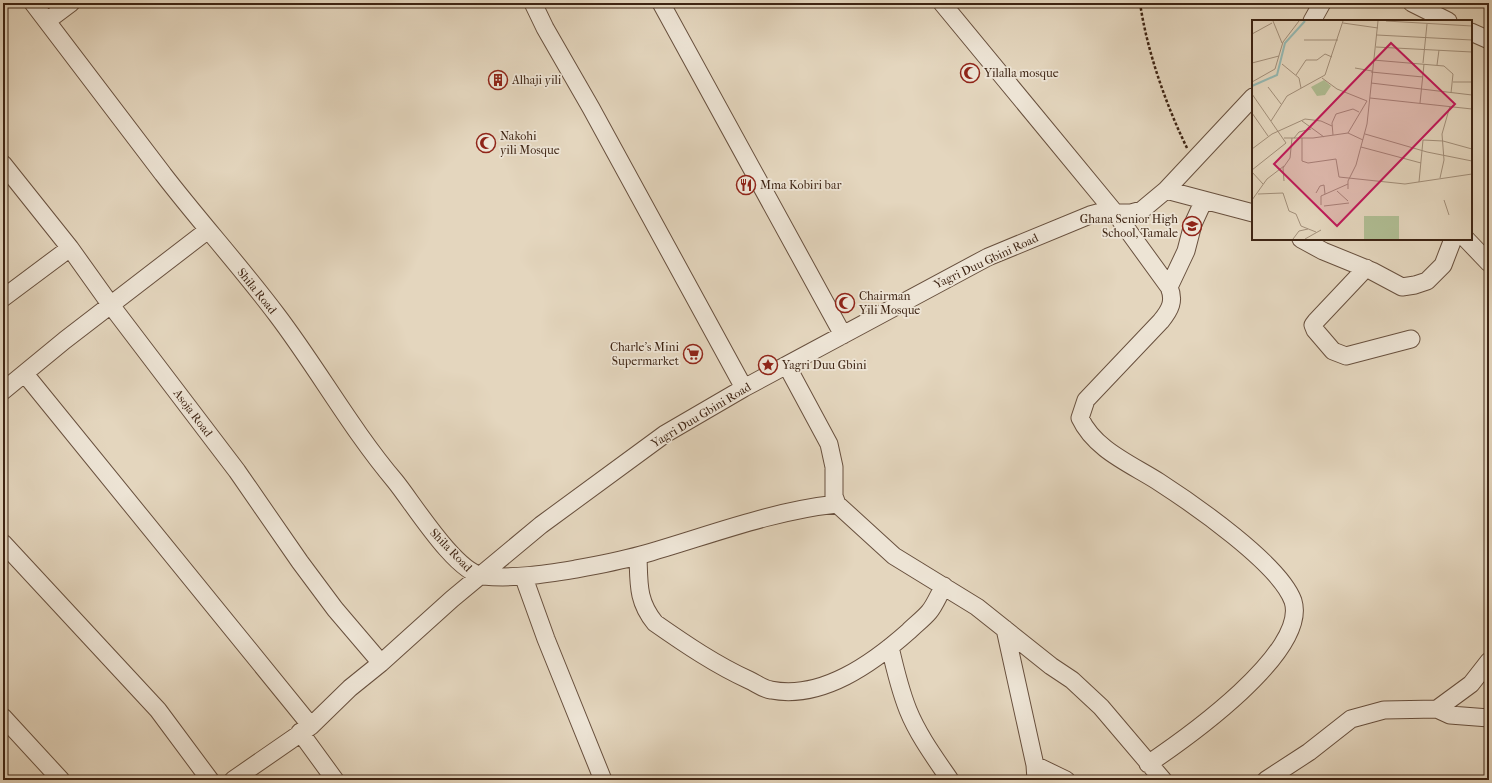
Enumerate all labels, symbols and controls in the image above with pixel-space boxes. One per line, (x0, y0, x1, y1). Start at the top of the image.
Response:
inset map (1252, 20, 1472, 240)
mosque icon: Yilalla mosque (959, 62, 981, 84)
place label: Yilalla mosque (983, 66, 1059, 80)
building icon: Alhaji yili (487, 69, 509, 91)
place label: Alhaji yili (511, 73, 562, 87)
place label: Nakohi yili Mosque (500, 129, 560, 157)
mosque icon: Nakohi yili Mosque (475, 132, 497, 154)
restaurant icon: Mma Kobiri bar (735, 174, 757, 196)
place label: Mma Kobiri bar (760, 178, 842, 192)
place label: Ghana Senior High School, Tamale (1080, 212, 1178, 240)
school or university icon: Ghana Senior High School, Tamale (1181, 215, 1203, 237)
street label: Yagri Duu Gbini Road (931, 230, 1041, 292)
street label: Shila Road (234, 265, 280, 317)
place label: Chairman Yili Mosque (858, 289, 920, 317)
mosque icon: Chairman Yili Mosque (834, 292, 856, 314)
place label: Charle's Mini Supermarket (610, 340, 680, 368)
supermarket icon: Charle's Mini Supermarket (682, 343, 704, 365)
place icon: Yagri Duu Gbini (757, 354, 779, 376)
place label: Yagri Duu Gbini (781, 358, 867, 372)
street label: Yagri Duu Gbini Road (648, 379, 754, 451)
street label: Asoja Road (170, 386, 216, 440)
street label: Shila Road (427, 525, 475, 575)

